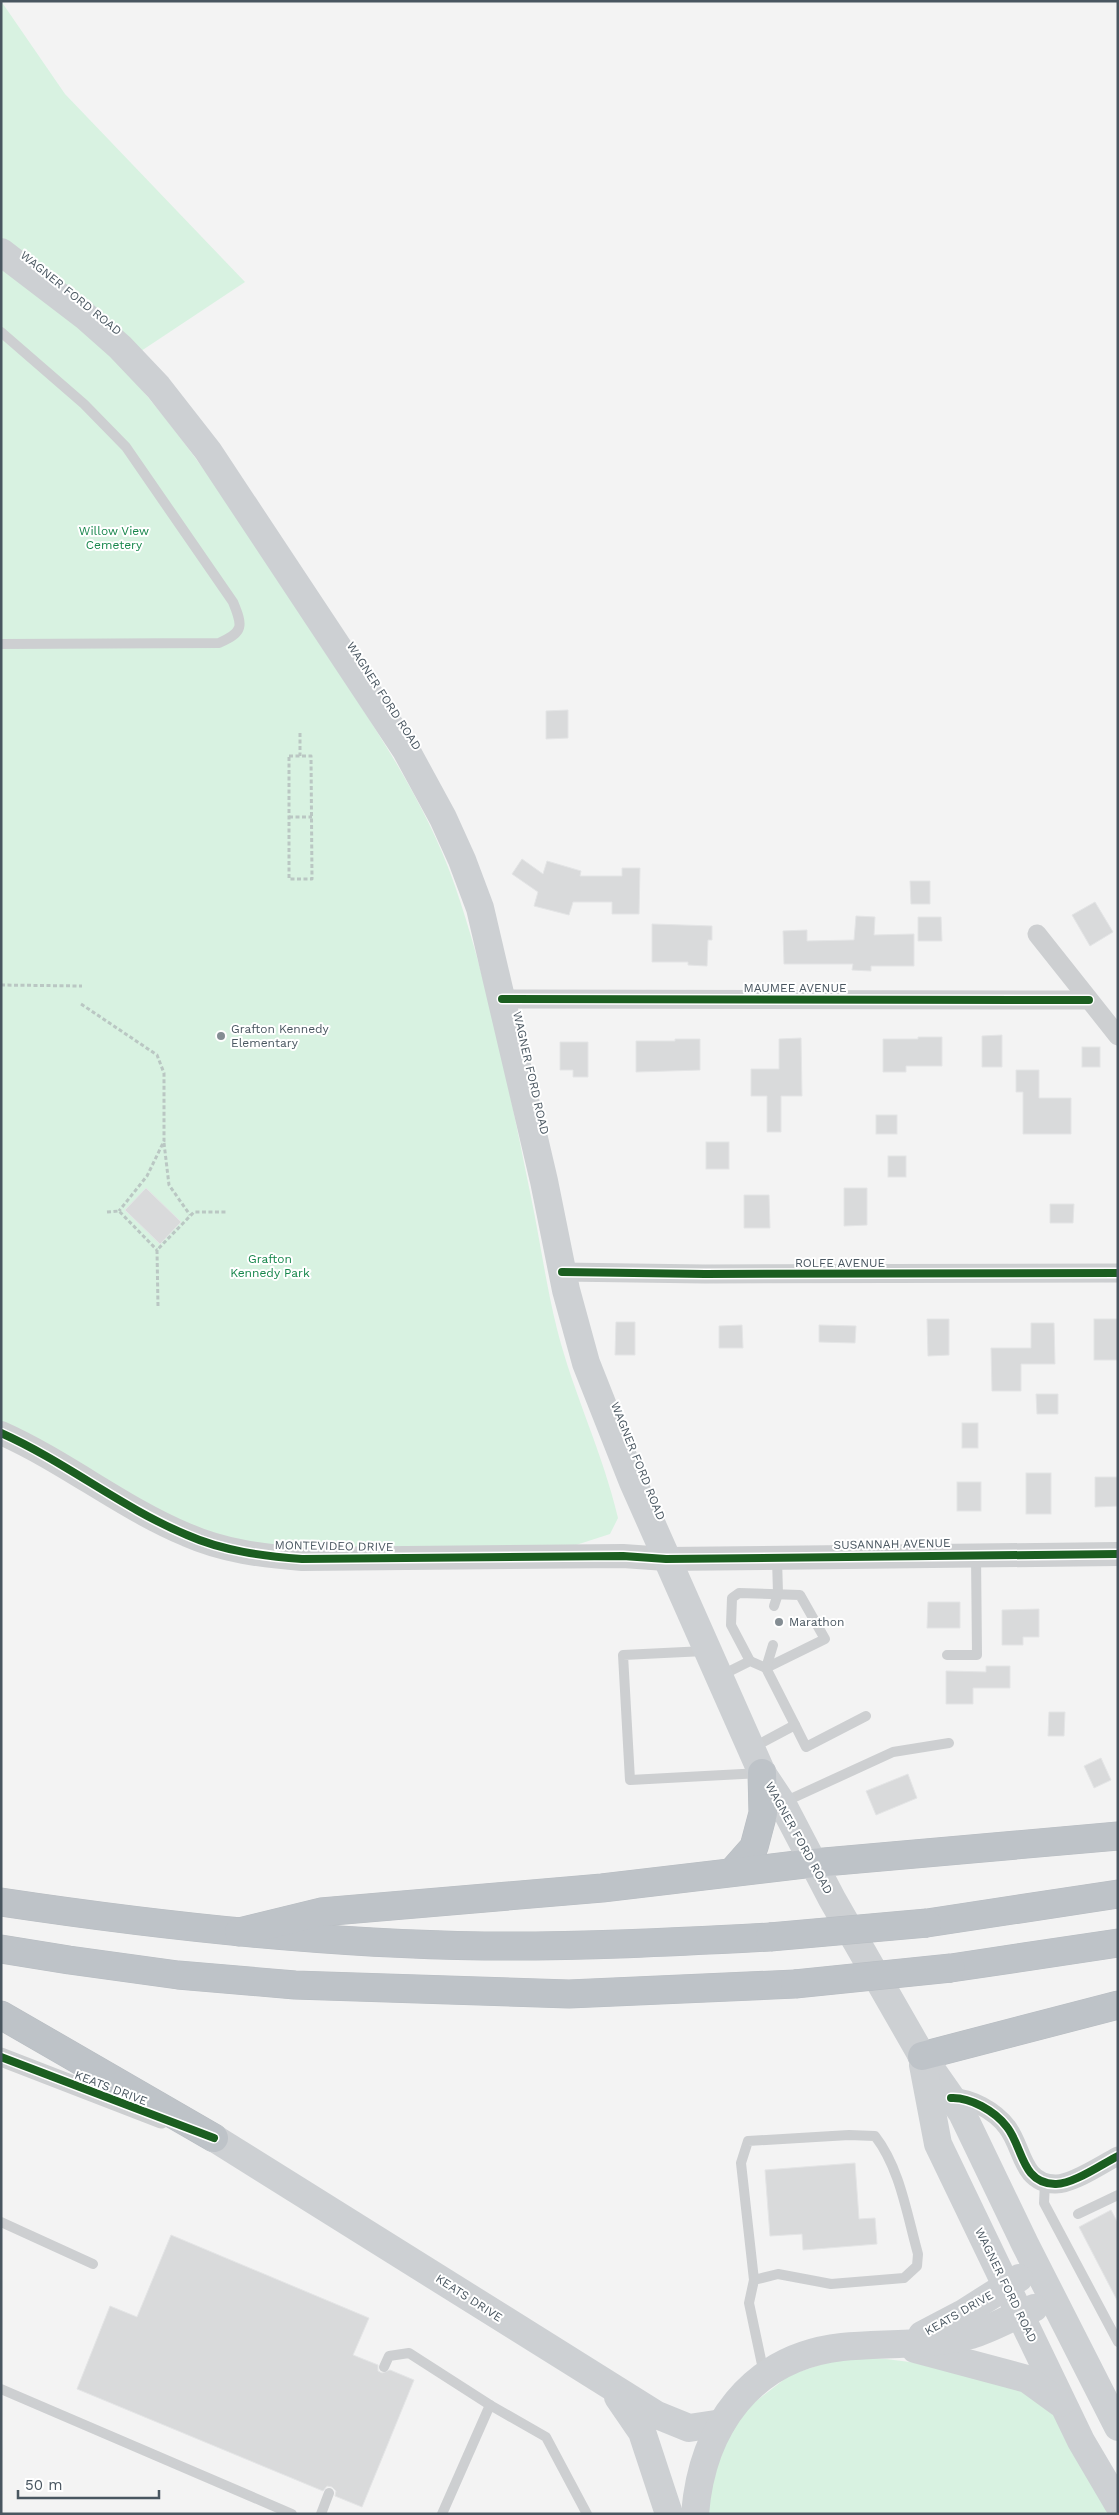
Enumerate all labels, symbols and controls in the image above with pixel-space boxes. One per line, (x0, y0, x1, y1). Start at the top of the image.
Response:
street label: WAGNER FORD ROAD (18, 248, 124, 338)
park label: Willow View Cemetery (79, 524, 149, 552)
street label: WAGNER FORD ROAD (344, 639, 424, 753)
street label: MAUMEE AVENUE (743, 981, 847, 995)
street label: WAGNER FORD ROAD (510, 1010, 552, 1136)
place label: Grafton Kennedy Elementary (231, 1022, 330, 1050)
marker: Grafton Kennedy Elementary (215, 1030, 227, 1042)
park label: Grafton Kennedy Park (230, 1252, 310, 1280)
street label: ROLFE AVENUE (795, 1256, 885, 1270)
street label: WAGNER FORD ROAD (608, 1400, 668, 1522)
street label: SUSANNAH AVENUE (833, 1536, 951, 1552)
street label: MONTEVIDEO DRIVE (274, 1538, 394, 1554)
place label: Marathon (789, 1615, 844, 1629)
marker: Marathon (773, 1616, 785, 1628)
street label: WAGNER FORD ROAD (762, 1779, 836, 1897)
street label: KEATS DRIVE (73, 2068, 150, 2108)
street label: WAGNER FORD ROAD (972, 2225, 1040, 2345)
street label: KEATS DRIVE (433, 2271, 505, 2325)
street label: KEATS DRIVE (922, 2288, 996, 2338)
scale bar (18, 2468, 159, 2500)
text: 50 m (25, 2476, 62, 2494)

